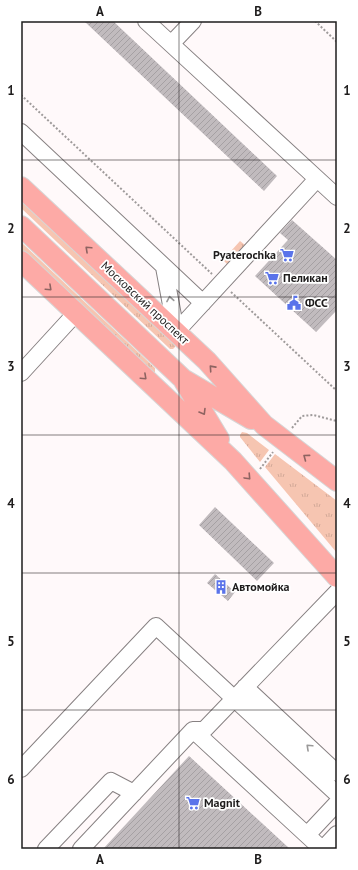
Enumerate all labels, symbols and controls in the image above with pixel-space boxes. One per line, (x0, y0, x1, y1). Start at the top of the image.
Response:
text: A (96, 3, 104, 20)
text: B (254, 3, 262, 20)
text: 1 (7, 82, 15, 99)
text: 1 (343, 82, 351, 99)
text: 2 (7, 220, 15, 237)
text: 2 (343, 220, 351, 237)
one-way arrow (85, 247, 92, 254)
place label: Pyaterochka (213, 247, 276, 262)
supermarket icon: Pyaterochka (279, 247, 295, 263)
street label: Московский проспект (98, 258, 193, 347)
supermarket icon: Пеликан (264, 270, 280, 286)
place label: Пеликан (283, 270, 328, 285)
one-way arrow (44, 283, 52, 291)
public building icon: ФСС (286, 295, 302, 311)
place label: ФСС (305, 295, 328, 310)
one-way arrow (166, 296, 174, 303)
text: 3 (7, 358, 15, 375)
text: 3 (343, 358, 351, 375)
one-way arrow (210, 365, 217, 372)
one-way arrow (139, 372, 147, 380)
one-way arrow (199, 408, 206, 415)
one-way arrow (303, 454, 310, 462)
one-way arrow (243, 472, 250, 480)
text: 4 (7, 495, 15, 512)
text: 4 (343, 495, 351, 512)
building icon: Автомойка (213, 579, 229, 595)
place label: Автомойка (232, 579, 290, 594)
text: 5 (7, 633, 15, 650)
text: 5 (343, 633, 351, 650)
one-way arrow (306, 744, 313, 751)
text: 6 (7, 771, 15, 788)
text: 6 (343, 771, 351, 788)
supermarket icon: Magnit (185, 795, 201, 811)
place label: Magnit (204, 795, 241, 810)
text: A (96, 851, 104, 868)
text: B (254, 851, 262, 868)

